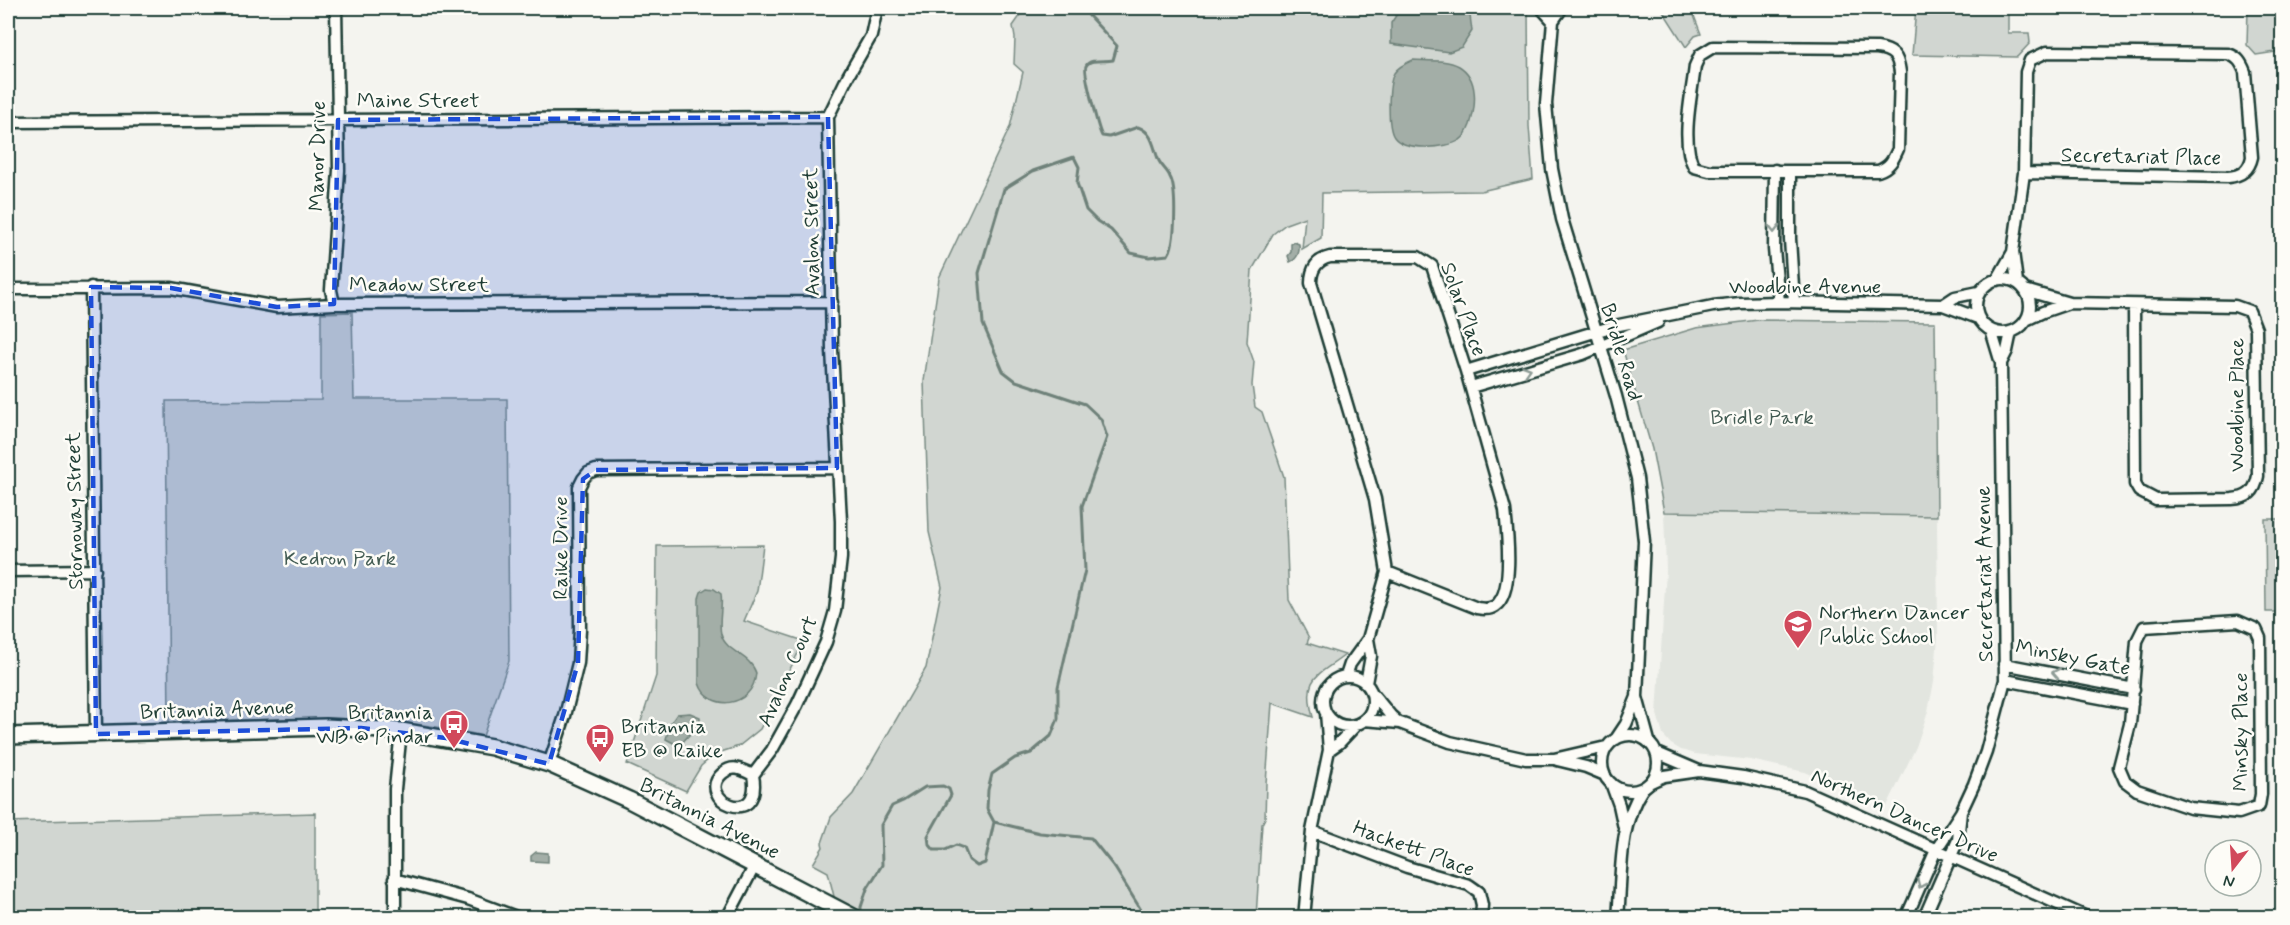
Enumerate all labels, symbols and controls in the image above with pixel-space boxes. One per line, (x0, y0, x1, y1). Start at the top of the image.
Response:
street label: Maine Street (357, 87, 479, 115)
street label: Manor Drive (303, 100, 333, 212)
street label: Secretariat Place (2061, 142, 2221, 172)
street label: Avalon Street (797, 167, 827, 296)
one-way arrow (1768, 224, 1780, 233)
street label: Solar Place (1433, 259, 1493, 360)
street label: Meadow Street (349, 271, 490, 299)
street label: Woodbine Avenue (1729, 273, 1881, 301)
street label: Bridle Road (1593, 300, 1649, 404)
street label: Woodbine Place (2223, 338, 2251, 472)
one-way arrow (1521, 365, 1532, 377)
park label: Bridle Park (1710, 404, 1814, 432)
street label: Stornoway Street (60, 431, 90, 590)
street label: Secretariat Avenue (1969, 486, 2001, 662)
street label: Raike Drive (547, 496, 575, 600)
park label: Kedron Park (284, 545, 397, 573)
place label: Northern Dancer Public School (1819, 599, 1970, 651)
school or university icon: Northern Dancer Public School (1782, 608, 1814, 650)
street label: Avalon Court (751, 611, 825, 731)
street label: Minsky Gate (2013, 633, 2133, 683)
one-way arrow (2052, 667, 2062, 680)
street label: Minsky Place (2227, 672, 2255, 792)
street label: Britannia Avenue (140, 693, 295, 727)
place label: Britannia WB @ Pindar (316, 699, 433, 751)
bus stop icon: Britannia WB @ Pindar (438, 708, 470, 750)
place label: Britannia EB @ Raike (621, 713, 723, 765)
bus stop icon: Britannia EB @ Raike (584, 722, 616, 764)
street label: Northern Dancer Drive (1807, 762, 2003, 870)
street label: Britannia Avenue (635, 771, 785, 866)
street label: Hackett Place (1349, 814, 1478, 884)
north arrow (2203, 838, 2263, 898)
text: N (2221, 869, 2237, 893)
one-way arrow (1916, 877, 1928, 888)

